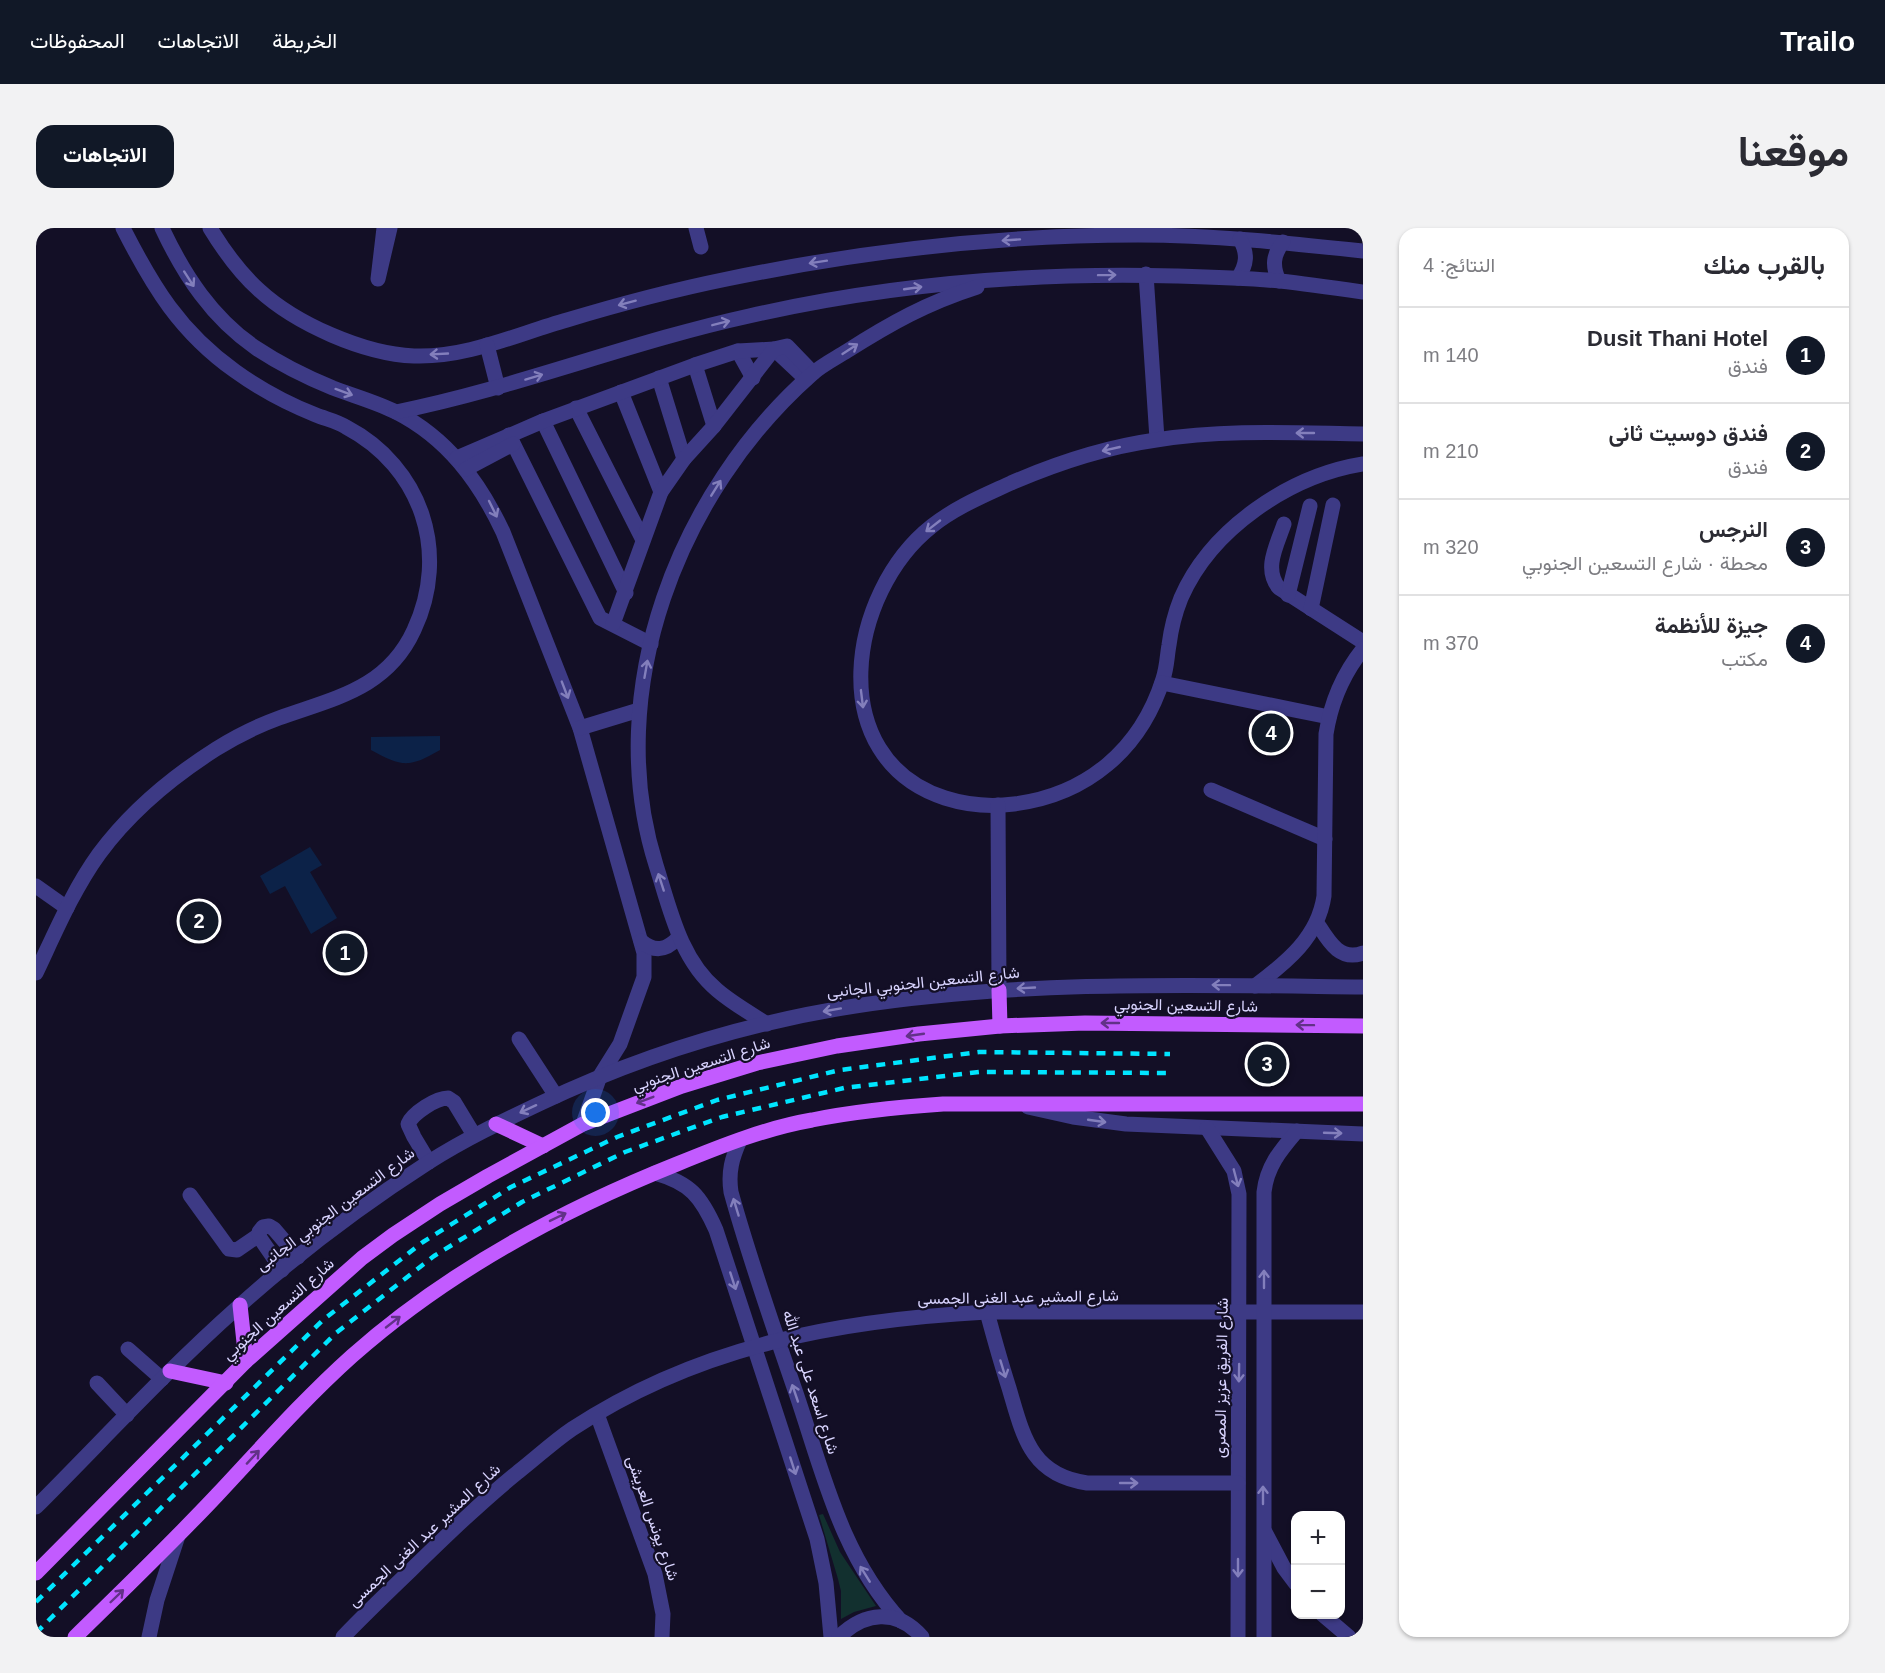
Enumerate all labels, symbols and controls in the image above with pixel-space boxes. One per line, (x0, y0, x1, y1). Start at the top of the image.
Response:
text: Trailo (1780, 26, 1855, 57)
text: المحفوظات (30, 29, 125, 52)
text: الاتجاهات (158, 29, 239, 52)
text: الخريطة (272, 29, 337, 52)
button: الاتجاهات (36, 125, 174, 188)
text: موقعنا (1738, 128, 1849, 175)
one-way arrow (1002, 235, 1022, 246)
text: بالقرب منك (1704, 250, 1825, 280)
text: النتائج: 4 (1423, 254, 1495, 276)
one-way arrow (808, 257, 828, 268)
one-way arrow (1097, 269, 1117, 281)
one-way arrow (183, 271, 195, 287)
one-way arrow (902, 282, 922, 293)
one-way arrow (618, 298, 637, 309)
one-way arrow (711, 316, 730, 328)
text: Dusit Thani Hotel (1587, 326, 1768, 351)
one-way arrow (841, 343, 857, 355)
text: 140 m (1423, 344, 1479, 366)
text: 1 (1800, 344, 1811, 366)
one-way arrow (430, 349, 450, 360)
text: فندق (1728, 355, 1768, 377)
one-way arrow (524, 371, 543, 382)
one-way arrow (334, 387, 353, 398)
text: فندق دوسيت ثانى (1609, 421, 1768, 446)
one-way arrow (1295, 427, 1315, 439)
text: 210 m (1423, 440, 1479, 462)
text: 2 (1800, 440, 1811, 462)
one-way arrow (1101, 443, 1120, 455)
text: فندق (1728, 456, 1768, 478)
one-way arrow (710, 480, 722, 497)
one-way arrow (487, 500, 499, 518)
text: النرجس (1699, 517, 1768, 542)
one-way arrow (925, 519, 941, 532)
text: 320 m (1423, 536, 1479, 558)
text: 3 (1800, 536, 1811, 558)
text: محطة · شارع التسعين الجنوبي (1522, 552, 1768, 574)
text: جيزة للأنظمة (1655, 613, 1768, 638)
text: 370 m (1423, 632, 1479, 654)
text: 4 (1800, 632, 1811, 654)
text: مكتب (1721, 648, 1768, 670)
one-way arrow (641, 659, 652, 679)
one-way arrow (560, 680, 571, 699)
one-way arrow (857, 688, 868, 708)
pin: 4 (1252, 710, 1290, 756)
one-way arrow (655, 873, 666, 892)
pin: 2 (180, 898, 218, 944)
pin: 1 (326, 930, 364, 976)
street label: شارع التسعين الجنوبي الجانبى (826, 963, 1021, 1006)
one-way arrow (1211, 979, 1231, 991)
one-way arrow (1016, 983, 1036, 994)
street label: شارع التسعين الجنوبي (1114, 995, 1258, 1020)
one-way arrow (823, 1005, 842, 1016)
one-way arrow (1100, 1017, 1120, 1029)
one-way arrow (1295, 1019, 1315, 1031)
one-way arrow (906, 1030, 926, 1041)
street label: شارع التسعين الجنوبي (630, 1034, 774, 1099)
pin: 3 (1248, 1042, 1286, 1086)
one-way arrow (636, 1095, 654, 1106)
your location (581, 1098, 610, 1127)
one-way arrow (519, 1104, 537, 1116)
one-way arrow (1086, 1115, 1106, 1126)
one-way arrow (1323, 1127, 1343, 1138)
street label: شارع التسعين الجنوبي الجانبى (252, 1144, 421, 1278)
one-way arrow (1231, 1168, 1242, 1187)
one-way arrow (729, 1198, 740, 1217)
one-way arrow (548, 1211, 566, 1223)
street label: شارع التسعين الجنوبي (219, 1255, 341, 1367)
one-way arrow (1258, 1269, 1270, 1289)
one-way arrow (728, 1271, 739, 1290)
street label: شارع المشير عبد الغنى الجمسى (917, 1287, 1119, 1310)
street label: شارع الفريق عزيز المصرى (1211, 1298, 1234, 1458)
street label: شارع اسعد على عبد الله (777, 1308, 843, 1457)
one-way arrow (385, 1315, 401, 1328)
one-way arrow (998, 1359, 1009, 1378)
one-way arrow (1234, 1362, 1245, 1382)
one-way arrow (789, 1384, 800, 1403)
one-way arrow (246, 1449, 260, 1464)
street label: شارع يونس العريشى (621, 1453, 682, 1584)
one-way arrow (789, 1456, 800, 1475)
street label: شارع المشير عبد الغنى الجمسى (345, 1460, 506, 1612)
one-way arrow (1118, 1477, 1138, 1489)
one-way arrow (1257, 1485, 1269, 1505)
map controls (1291, 1511, 1345, 1619)
button: + (1291, 1511, 1345, 1565)
one-way arrow (1232, 1557, 1244, 1577)
button: − (1291, 1565, 1345, 1619)
one-way arrow (859, 1566, 872, 1583)
one-way arrow (109, 1589, 124, 1603)

